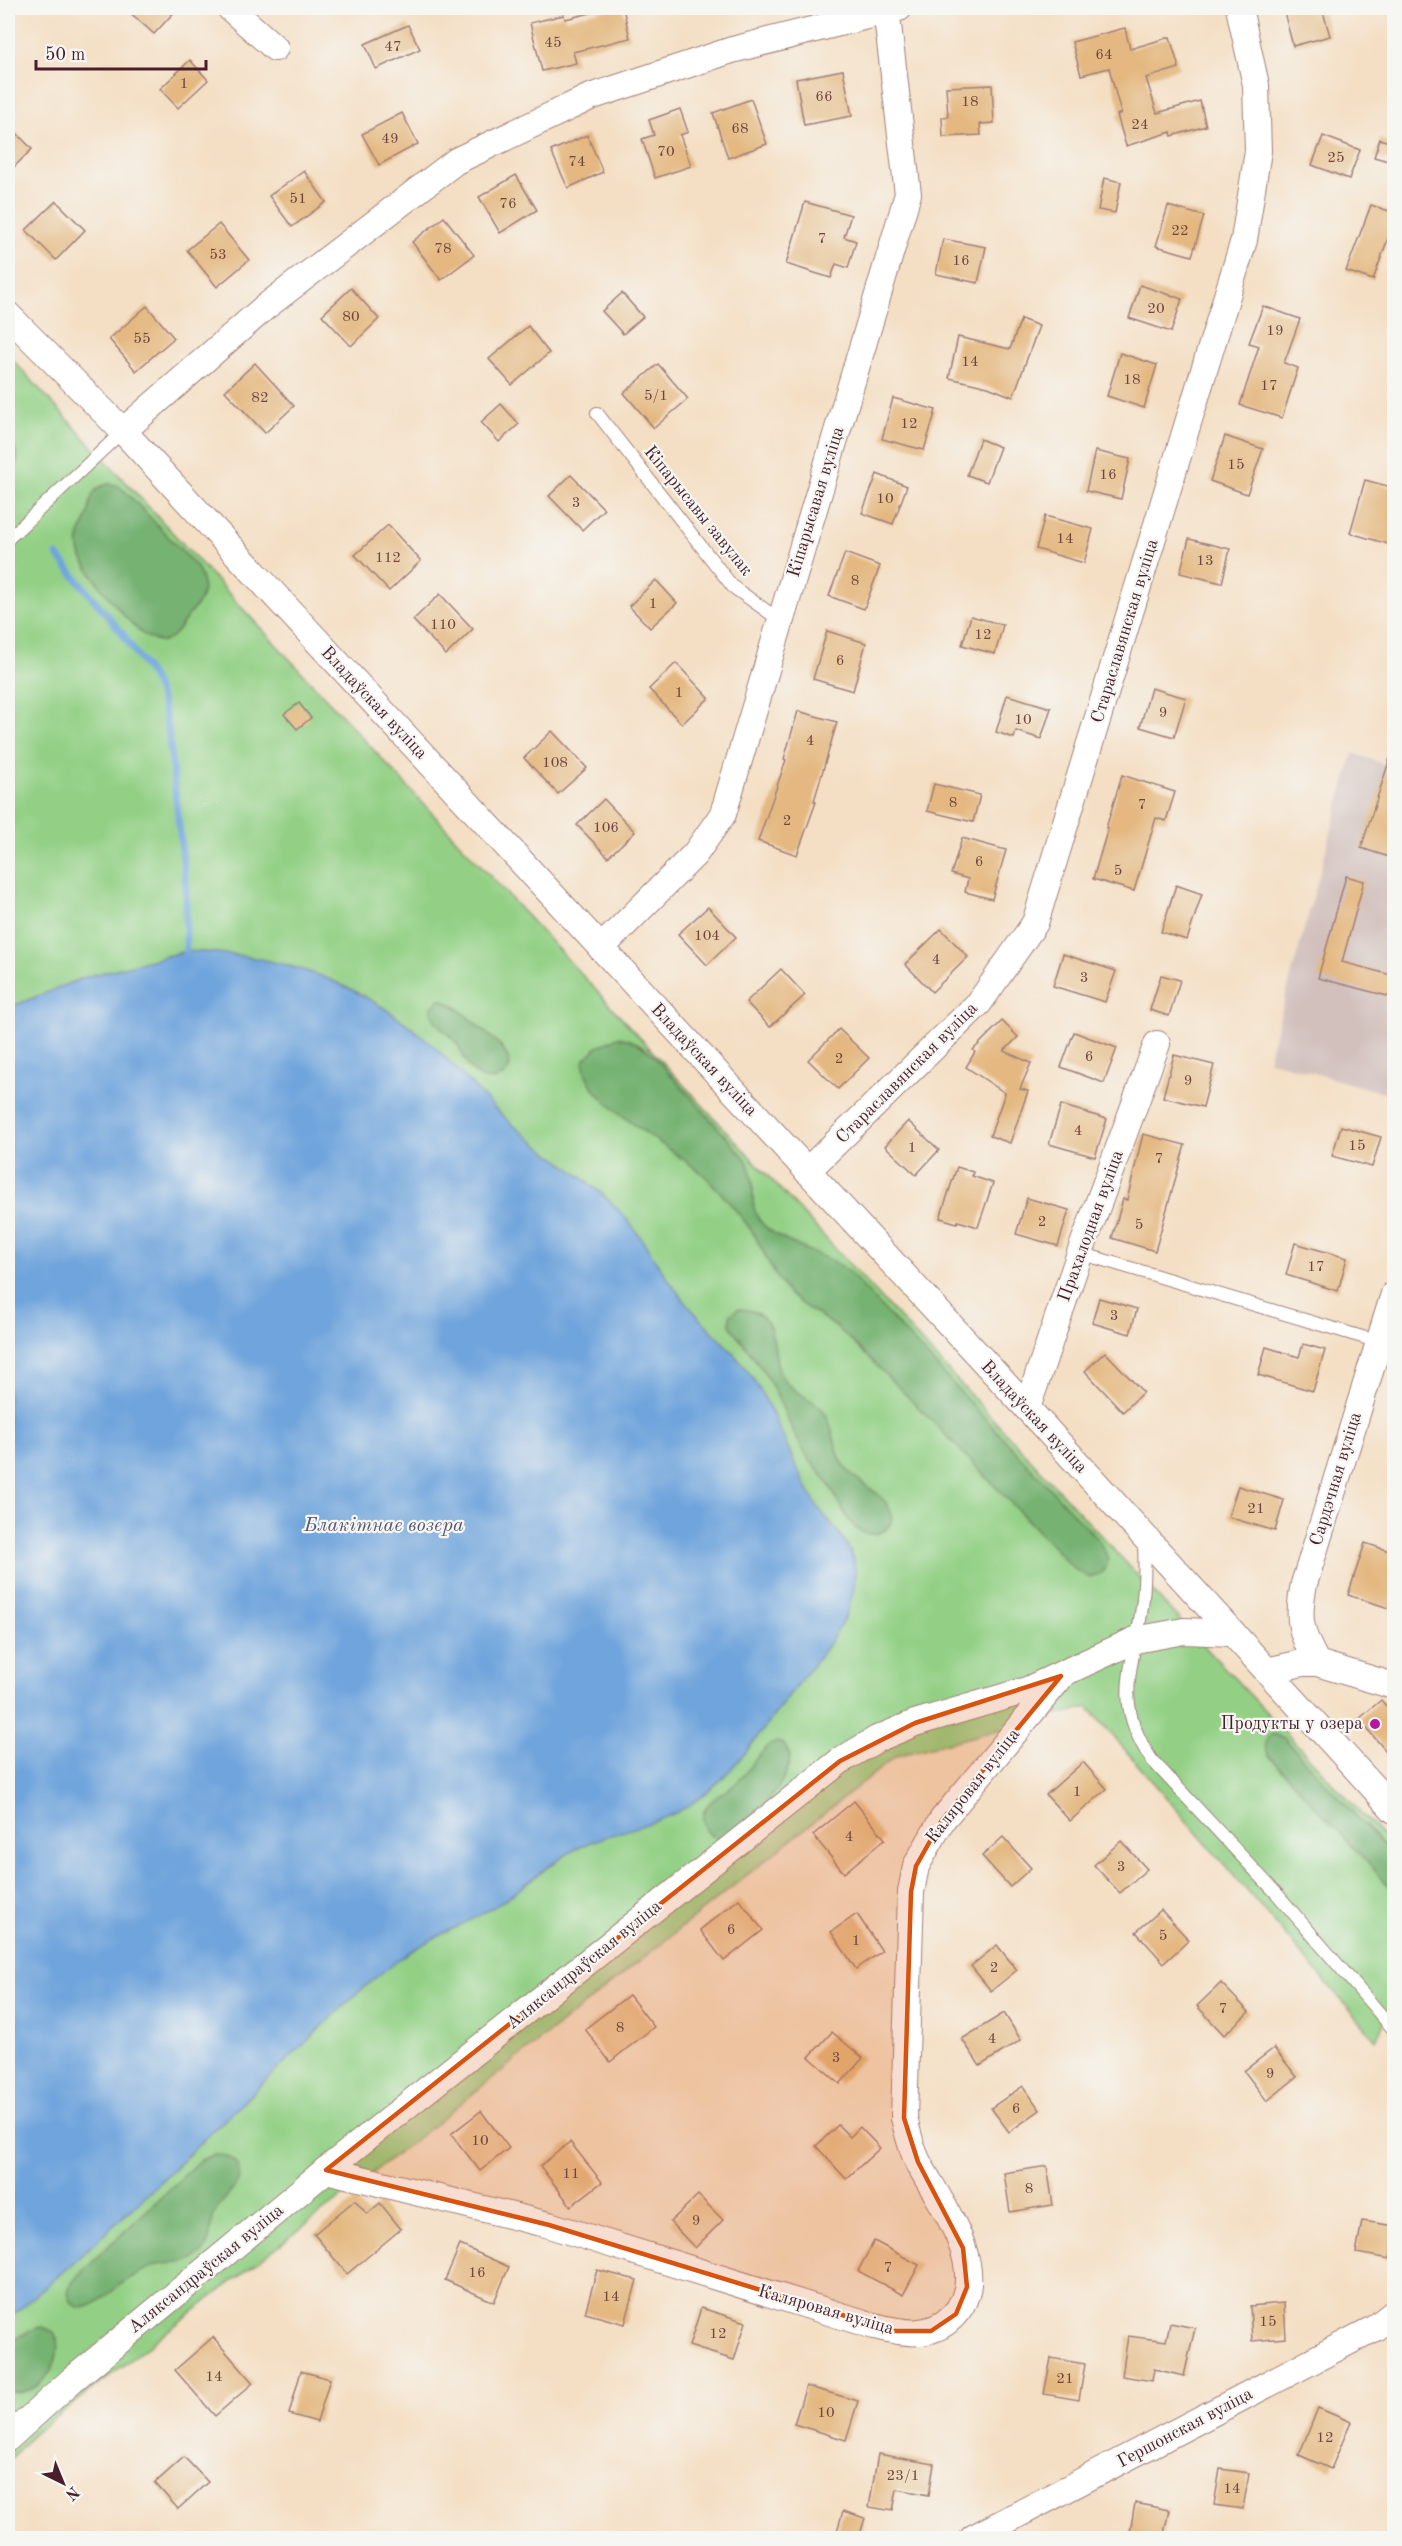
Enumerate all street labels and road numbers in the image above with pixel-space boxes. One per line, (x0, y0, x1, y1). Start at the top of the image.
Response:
street label: Кіпарысавая вуліца (785, 424, 848, 579)
street label: Кіпарысавы завулак (640, 443, 756, 579)
street label: Стараславянская вуліца (1088, 537, 1162, 725)
street label: Владаўская вуліца (317, 643, 431, 763)
street label: Стараславянская вуліца (833, 999, 981, 1147)
street label: Владаўская вуліца (647, 1000, 761, 1120)
street label: Прахалодная вуліца (1055, 1148, 1127, 1304)
street label: Владаўская вуліца (977, 1357, 1091, 1477)
street label: Сардэчная вуліца (1307, 1410, 1365, 1548)
street label: Каляровая вуліца (923, 1725, 1023, 1847)
street label: Аляксандраўская вуліца (503, 1897, 665, 2033)
street label: Аляксандраўская вуліца (125, 2201, 287, 2337)
street label: Каляровая вуліца (756, 2282, 896, 2338)
street label: Гершонская вуліца (1114, 2385, 1256, 2471)

